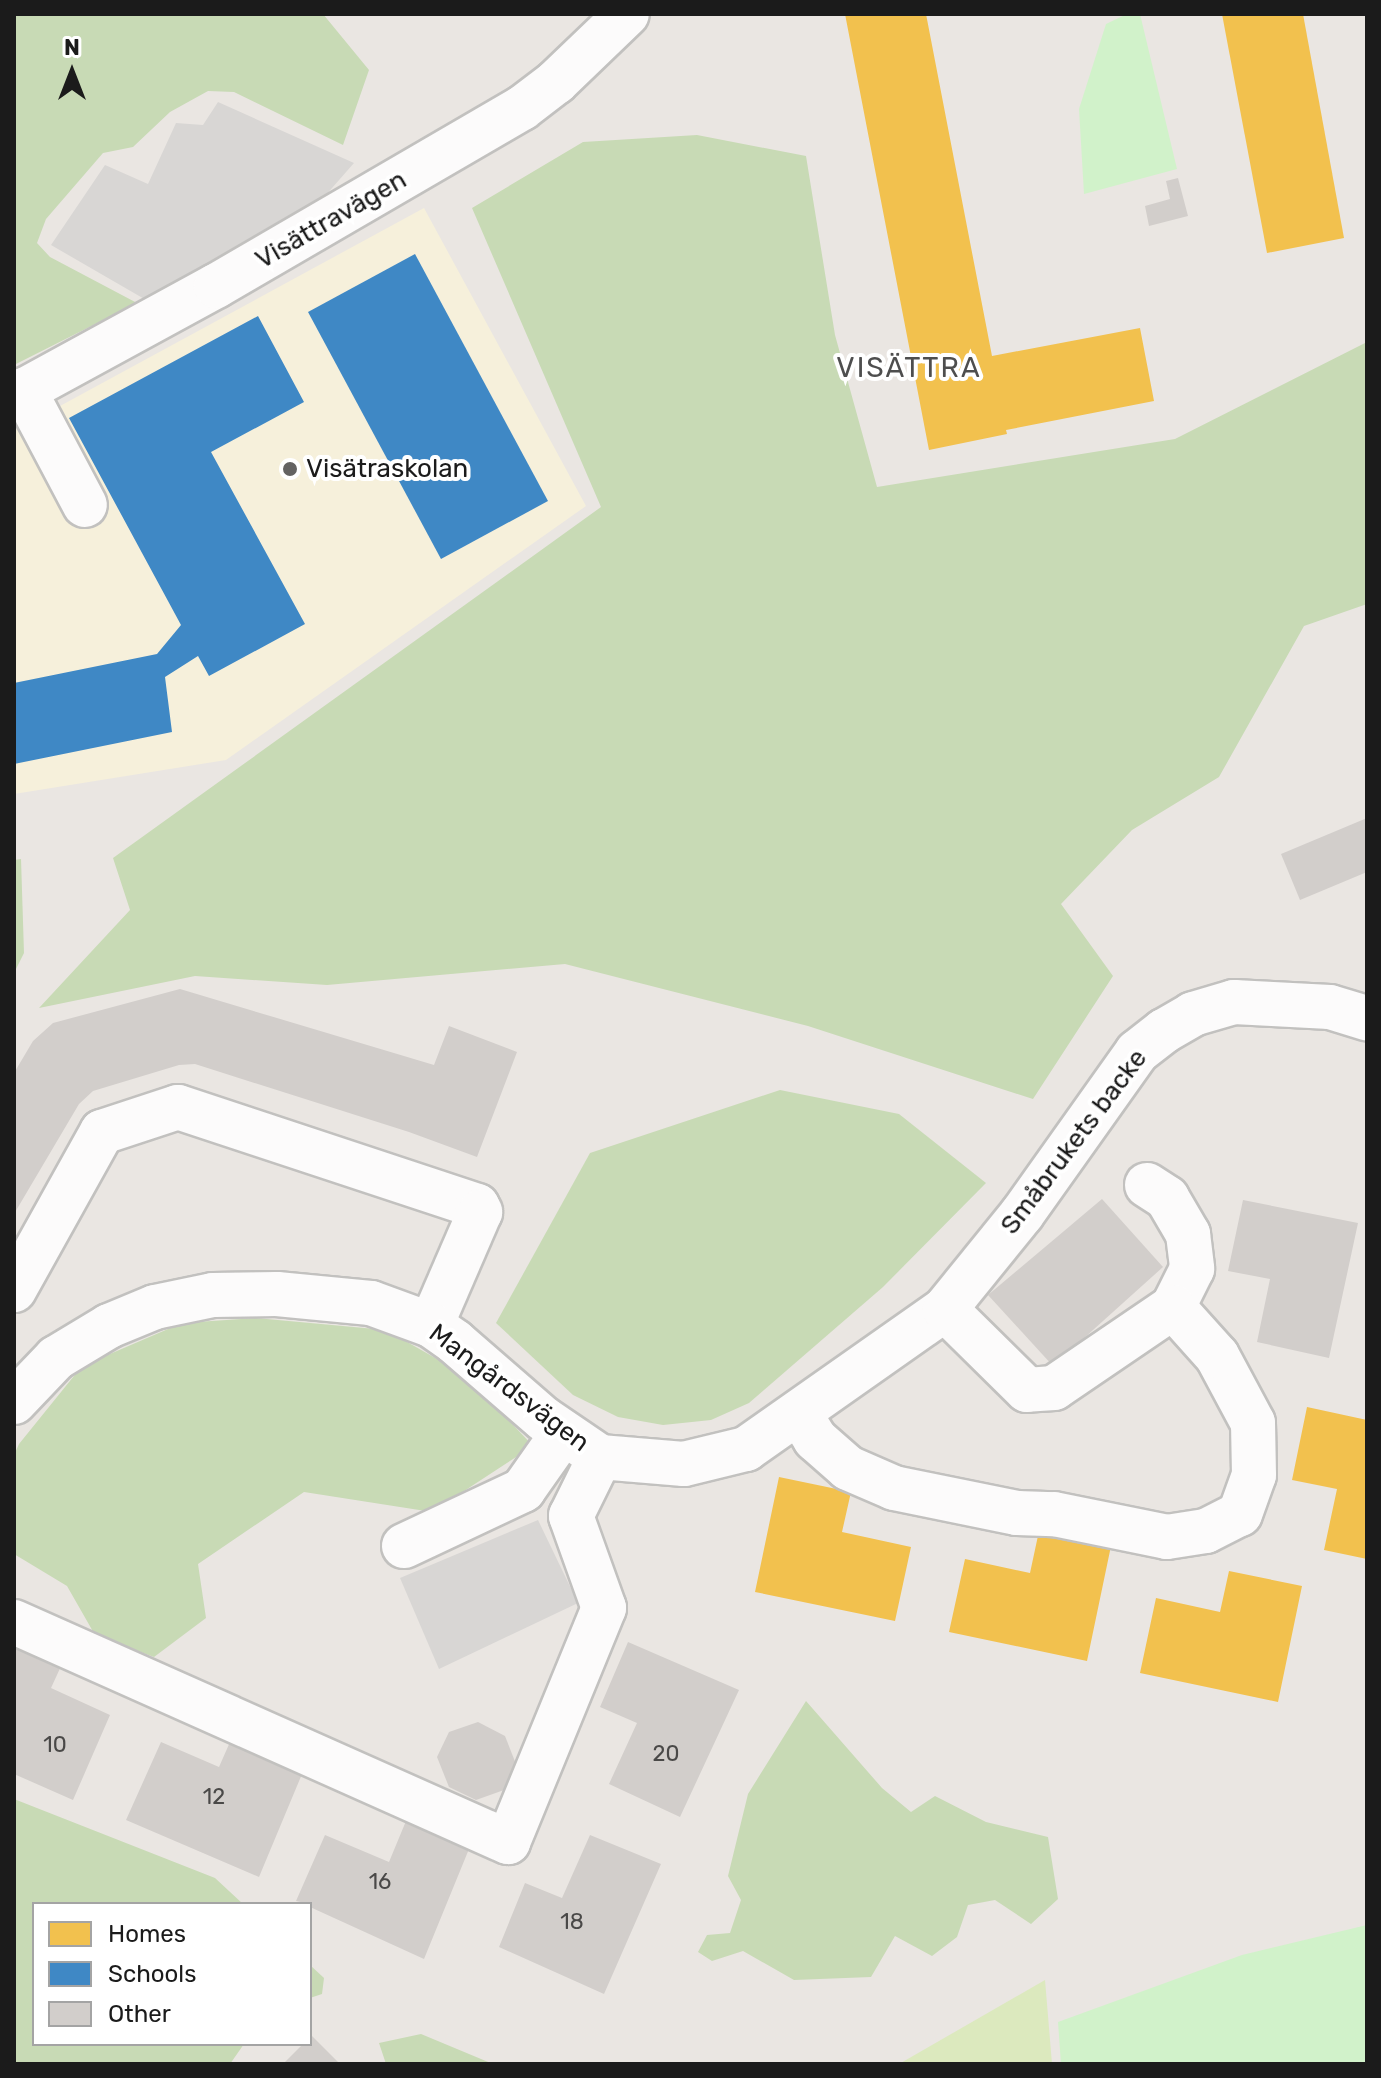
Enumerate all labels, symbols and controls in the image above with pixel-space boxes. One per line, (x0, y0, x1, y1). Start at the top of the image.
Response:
north arrow (32, 32, 112, 112)
text: N (64, 34, 80, 61)
street label: Visättravägen (250, 164, 412, 276)
district label: VISÄTTRA (836, 351, 982, 385)
place label: Visätraskolan (306, 453, 468, 485)
marker: Visätraskolan (281, 460, 299, 478)
street label: Småbrukets backe (994, 1043, 1154, 1241)
street label: Mangårdsvägen (423, 1318, 595, 1458)
house number: 10 (43, 1732, 67, 1758)
house number: 20 (653, 1741, 679, 1767)
house number: 12 (203, 1784, 225, 1810)
house number: 16 (369, 1869, 391, 1895)
legend (32, 1902, 312, 2046)
house number: 18 (560, 1909, 584, 1935)
text: Homes (108, 1920, 186, 1948)
text: Schools (108, 1960, 196, 1988)
text: Other (108, 2000, 171, 2028)

